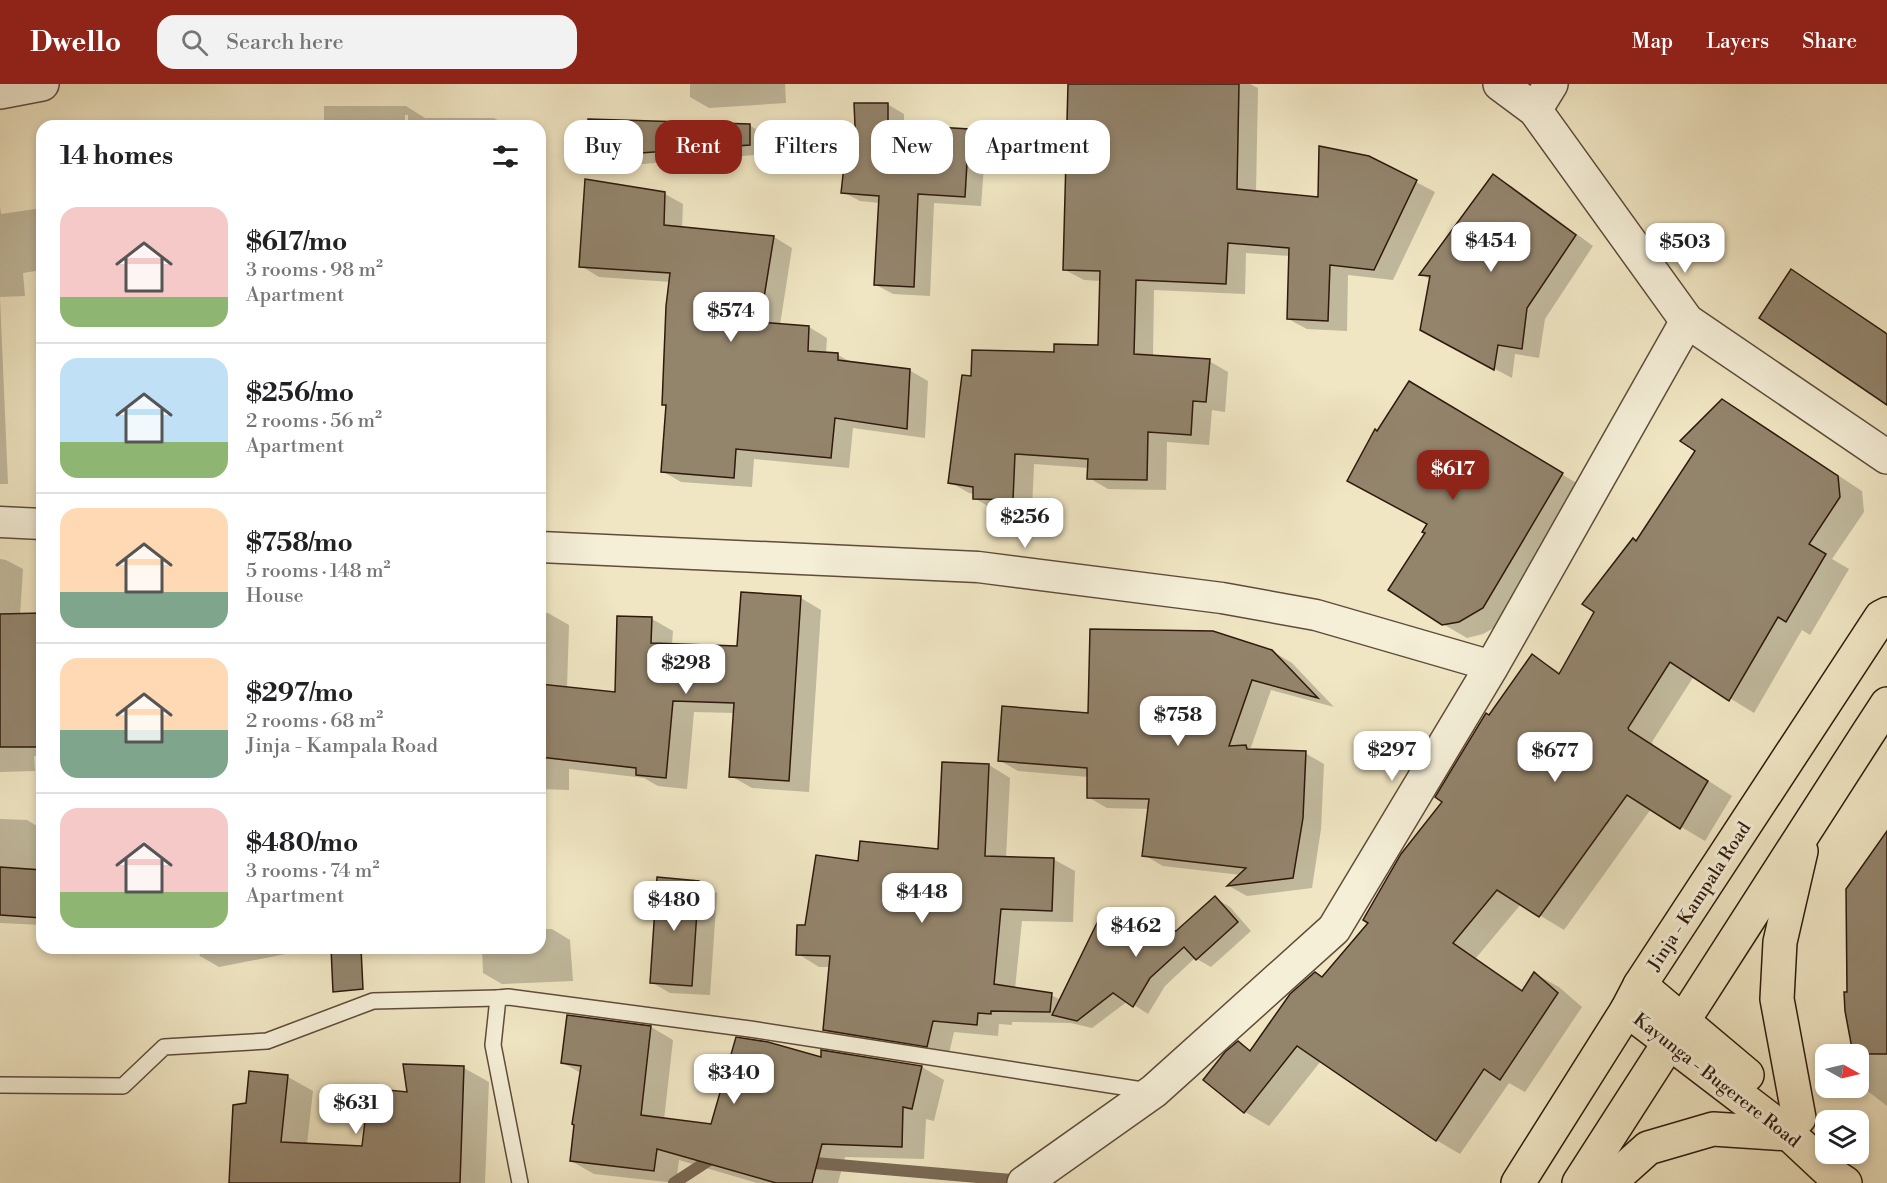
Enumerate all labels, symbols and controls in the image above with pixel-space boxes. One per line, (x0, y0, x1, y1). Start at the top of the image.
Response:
search box (157, 15, 577, 69)
text: Dwello (30, 25, 121, 60)
icon: search (178, 26, 211, 59)
text: Search here (226, 29, 344, 56)
text: Map (1632, 29, 1673, 55)
text: Layers (1706, 29, 1769, 55)
text: Share (1802, 29, 1857, 55)
chip: Buy (564, 120, 643, 174)
chip: Rent (655, 120, 742, 174)
chip: Filters (754, 120, 859, 174)
chip: New (871, 120, 953, 174)
chip: Apartment (965, 120, 1110, 174)
text: 14 homes (60, 140, 173, 172)
icon: filters (489, 140, 522, 173)
pin: $454 (1455, 222, 1527, 273)
pin: $503 (1649, 223, 1721, 274)
text: $617/mo (246, 226, 347, 258)
text: $454 (1465, 229, 1517, 254)
text: $503 (1660, 230, 1710, 255)
icon: home (108, 231, 180, 303)
text: 3 rooms · 98 m² (246, 258, 383, 283)
text: Apartment (246, 283, 344, 308)
pin: $574 (695, 292, 767, 343)
text: $574 (707, 299, 755, 324)
text: $256/mo (246, 377, 354, 409)
icon: home (108, 382, 180, 454)
text: 2 rooms · 56 m² (246, 409, 382, 434)
text: Apartment (246, 434, 344, 459)
pin: $617 (1417, 450, 1489, 501)
text: $617 (1431, 457, 1475, 482)
pin: $256 (989, 498, 1061, 549)
text: $256 (1000, 505, 1050, 530)
text: $758/mo (246, 527, 353, 559)
icon: home (108, 532, 180, 604)
text: 5 rooms · 148 m² (246, 559, 390, 584)
text: House (246, 584, 304, 609)
pin: $298 (650, 644, 722, 695)
text: $298 (661, 651, 711, 676)
text: $297/mo (246, 677, 353, 709)
icon: home (108, 682, 180, 754)
pin: $758 (1142, 696, 1214, 747)
text: $758 (1154, 703, 1202, 728)
text: 2 rooms · 68 m² (246, 709, 383, 734)
pin: $297 (1356, 731, 1428, 782)
pin: $677 (1519, 732, 1591, 783)
text: Jinja - Kampala Road (246, 734, 438, 759)
text: $297 (1368, 738, 1416, 763)
text: $677 (1532, 739, 1578, 764)
street label: Jinja - Kampala Road (1642, 817, 1756, 976)
text: $480/mo (246, 827, 358, 859)
icon: home (108, 832, 180, 904)
text: 3 rooms · 74 m² (246, 859, 379, 884)
pin: $448 (886, 873, 958, 924)
text: $448 (896, 880, 948, 905)
pin: $480 (638, 881, 710, 932)
text: Apartment (246, 884, 344, 909)
text: $480 (648, 888, 700, 913)
pin: $462 (1100, 907, 1172, 958)
text: $462 (1111, 914, 1161, 939)
street label: Kayunga - Bugerere Road (1629, 1008, 1805, 1153)
north arrow (1815, 1044, 1869, 1098)
map controls (1815, 1044, 1869, 1164)
pin: $340 (698, 1054, 770, 1105)
text: $340 (708, 1061, 760, 1086)
pin: $631 (320, 1084, 392, 1135)
text: $631 (333, 1091, 379, 1116)
button: layers (1815, 1110, 1869, 1164)

